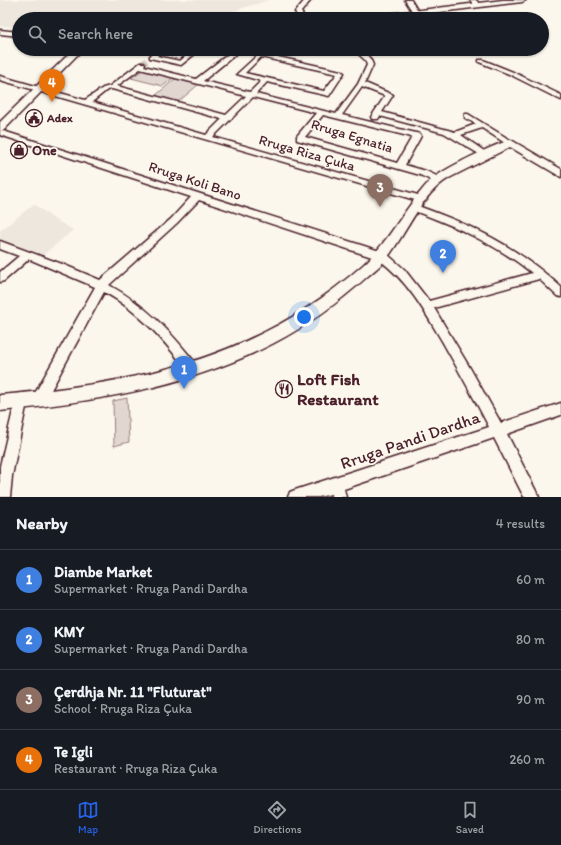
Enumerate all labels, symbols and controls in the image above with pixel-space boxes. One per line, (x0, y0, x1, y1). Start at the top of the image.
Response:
search box (12, 12, 549, 56)
icon: search (26, 23, 48, 45)
text: Search here (58, 25, 133, 43)
pin: 4 (39, 69, 65, 102)
public building icon: Adex (24, 108, 44, 128)
place label: Adex (46, 111, 73, 125)
street label: Rruga Egnatia (309, 115, 395, 157)
street label: Rruga Riza Çuka (257, 131, 358, 175)
shop icon: One (9, 140, 29, 160)
place label: One (32, 142, 57, 159)
street label: Rruga Koli Bano (146, 158, 244, 204)
pin: 3 (367, 174, 393, 207)
pin: 2 (430, 240, 456, 273)
your location (294, 307, 314, 327)
pin: 1 (171, 356, 197, 389)
place label: Loft Fish Restaurant (297, 369, 379, 409)
restaurant icon: Loft Fish Restaurant (274, 379, 294, 399)
street label: Rruga Pandi Dardha (338, 407, 483, 473)
text: Nearby (16, 513, 68, 533)
text: 4 results (496, 516, 545, 531)
text: Diambe Market (54, 563, 152, 581)
text: 1 (26, 572, 32, 587)
text: 60 m (516, 572, 545, 587)
text: Supermarket · Rruga Pandi Dardha (54, 581, 248, 596)
text: KMY (54, 623, 84, 641)
text: 2 (26, 632, 32, 647)
text: 80 m (516, 632, 545, 647)
text: Supermarket · Rruga Pandi Dardha (54, 641, 248, 656)
text: Çerdhja Nr. 11 "Fluturat" (54, 683, 212, 701)
text: 3 (25, 692, 33, 707)
text: 90 m (516, 692, 545, 707)
text: School · Rruga Riza Çuka (54, 701, 192, 716)
text: Te Igli (54, 743, 93, 761)
text: 4 (25, 752, 33, 767)
text: 260 m (509, 752, 545, 767)
text: Restaurant · Rruga Riza Çuka (54, 761, 218, 776)
tab: Map (77, 799, 99, 836)
tab: Directions (253, 799, 302, 836)
tab: Saved (456, 799, 484, 836)

